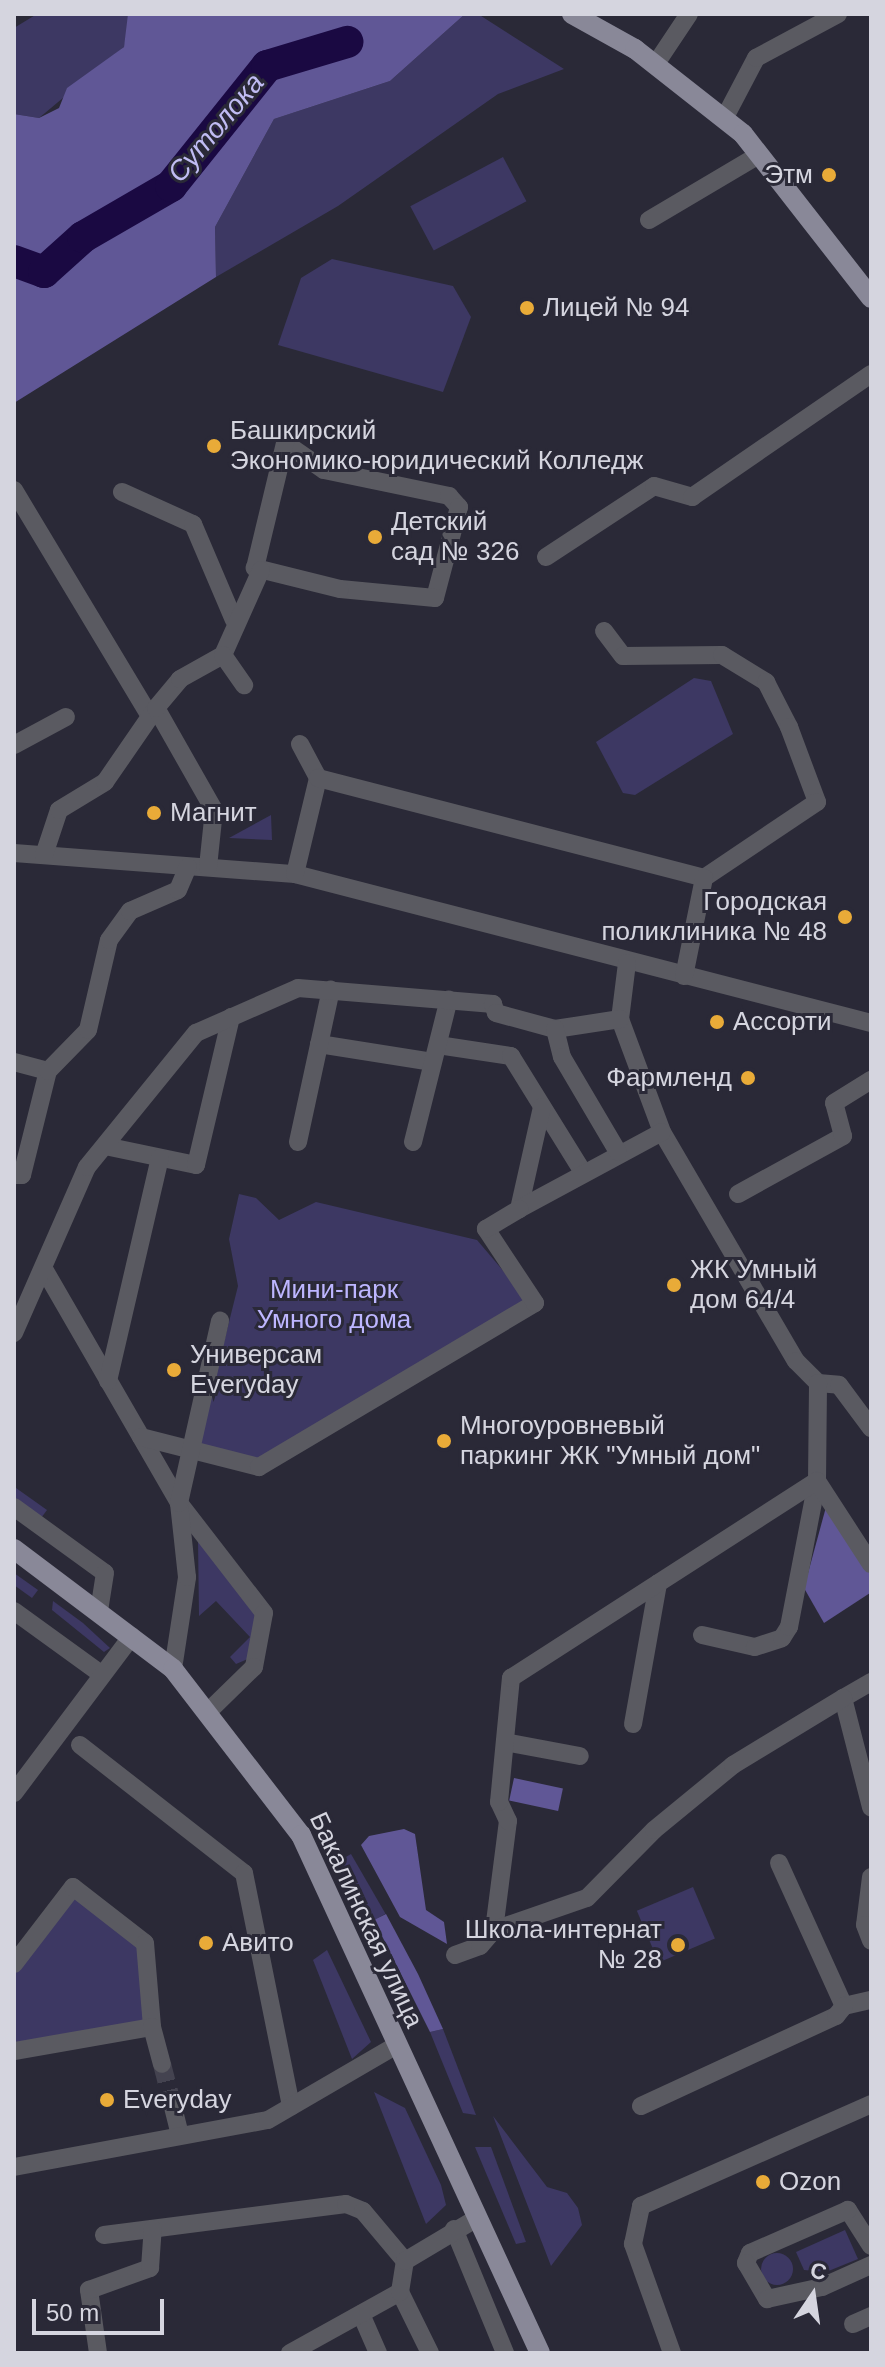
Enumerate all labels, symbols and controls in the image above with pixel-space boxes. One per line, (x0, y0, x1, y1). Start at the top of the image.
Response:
water label: Сутолока (161, 67, 271, 189)
place label: Этм (765, 159, 813, 191)
marker: Этм (820, 166, 838, 184)
place label: Лицей № 94 (543, 292, 689, 324)
marker: Лицей № 94 (518, 299, 536, 317)
place label: Башкирский Экономико-юридический Колледж (230, 415, 643, 476)
marker: Башкирский Экономико-юридический Колледж (205, 437, 223, 455)
place label: Детский сад № 326 (391, 506, 519, 568)
marker: Детский сад № 326 (366, 528, 384, 546)
place label: Магнит (170, 797, 257, 829)
marker: Магнит (145, 804, 163, 822)
place label: Городская поликлиника № 48 (601, 886, 827, 948)
marker: Городская поликлиника № 48 (834, 906, 856, 928)
place label: Ассорти (733, 1006, 831, 1038)
marker: Ассорти (708, 1013, 726, 1031)
place label: Фармленд (606, 1062, 732, 1094)
marker: Фармленд (739, 1069, 757, 1087)
place label: ЖК Умный дом 64/4 (690, 1254, 817, 1316)
park label: Мини-парк Умного дома (257, 1274, 411, 1336)
marker: ЖК Умный дом 64/4 (665, 1276, 683, 1294)
place label: Универсам Everyday (190, 1339, 322, 1400)
marker: Универсам Everyday (165, 1361, 183, 1379)
place label: Многоуровневый паркинг ЖК "Умный дом" (460, 1410, 760, 1472)
marker: Многоуровневый паркинг ЖК "Умный дом" (435, 1432, 453, 1450)
street label: Бакалинская улица (302, 1807, 430, 2033)
place label: Школа-интернат № 28 (465, 1914, 662, 1976)
place label: Авито (222, 1927, 294, 1959)
marker: Авито (197, 1934, 215, 1952)
marker: Школа-интернат № 28 (669, 1936, 687, 1954)
place label: Everyday (123, 2084, 231, 2116)
marker: Everyday (98, 2091, 116, 2109)
place label: Ozon (779, 2166, 841, 2198)
marker: Ozon (754, 2173, 772, 2191)
north arrow (773, 2255, 853, 2335)
text: С (808, 2257, 829, 2285)
scale bar (36, 2283, 168, 2333)
text: 50 m (46, 2299, 99, 2326)

